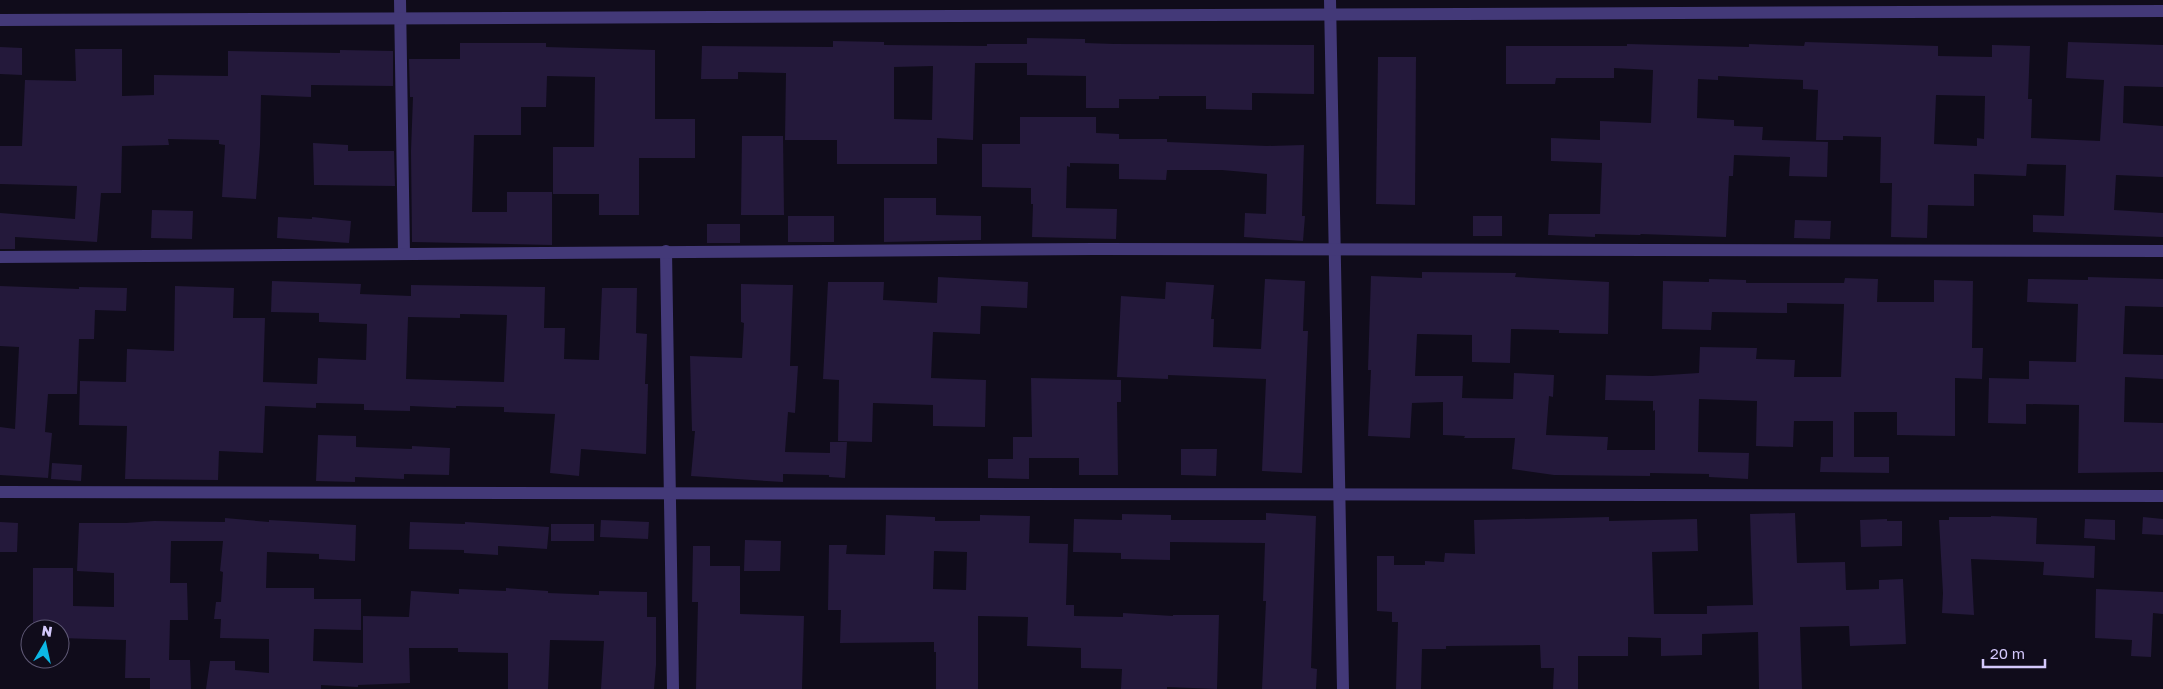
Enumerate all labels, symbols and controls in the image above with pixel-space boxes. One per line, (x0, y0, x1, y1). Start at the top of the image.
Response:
north arrow (20, 619, 70, 669)
text: N (41, 621, 54, 640)
scale bar (1983, 636, 2046, 668)
text: 20 m (1990, 644, 2025, 662)

